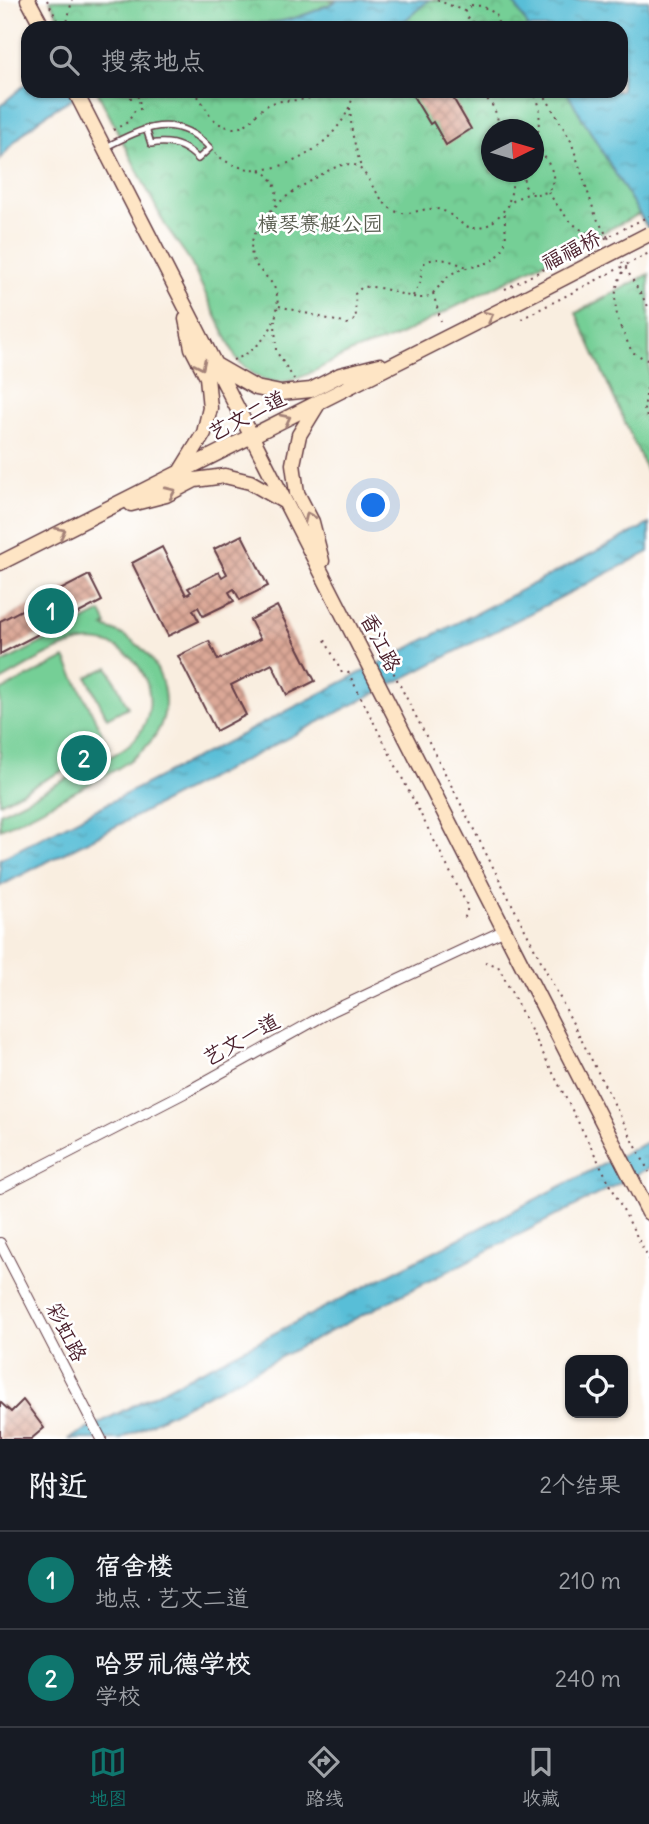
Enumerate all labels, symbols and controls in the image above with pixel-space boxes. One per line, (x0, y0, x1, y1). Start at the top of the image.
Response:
search box (21, 21, 628, 98)
icon: search (45, 41, 83, 79)
text: 搜索地点 (101, 44, 205, 77)
north arrow (481, 119, 544, 182)
park label: 横琴赛艇公园 (257, 210, 383, 237)
street label: 福福桥 (537, 224, 605, 276)
one-way arrow (482, 310, 494, 324)
one-way arrow (192, 358, 206, 370)
street label: 艺文二道 (203, 384, 291, 446)
one-way arrow (279, 413, 291, 427)
one-way arrow (164, 486, 176, 500)
your location (356, 488, 390, 522)
one-way arrow (303, 512, 317, 525)
one-way arrow (54, 527, 66, 541)
pin: 1 (28, 585, 74, 637)
street label: 香江路 (355, 608, 407, 676)
pin: 2 (61, 732, 107, 784)
street label: 艺文一道 (198, 1007, 284, 1071)
street label: 彩虹路 (41, 1298, 93, 1366)
map controls (565, 1355, 628, 1418)
button: locate (565, 1355, 628, 1418)
text: 附近 (28, 1466, 88, 1504)
text: 2个结果 (539, 1470, 621, 1499)
text: 宿舍楼 (95, 1549, 173, 1582)
text: 1 (46, 1566, 56, 1595)
text: 210 m (558, 1566, 621, 1595)
text: 地点 · 艺文二道 (95, 1583, 249, 1612)
text: 哈罗礼德学校 (95, 1647, 251, 1680)
text: 2 (45, 1664, 57, 1693)
text: 240 m (555, 1664, 621, 1693)
text: 学校 (95, 1681, 141, 1710)
tab: 地图 (89, 1743, 127, 1810)
tab: 路线 (305, 1743, 344, 1810)
tab: 收藏 (522, 1743, 560, 1810)

